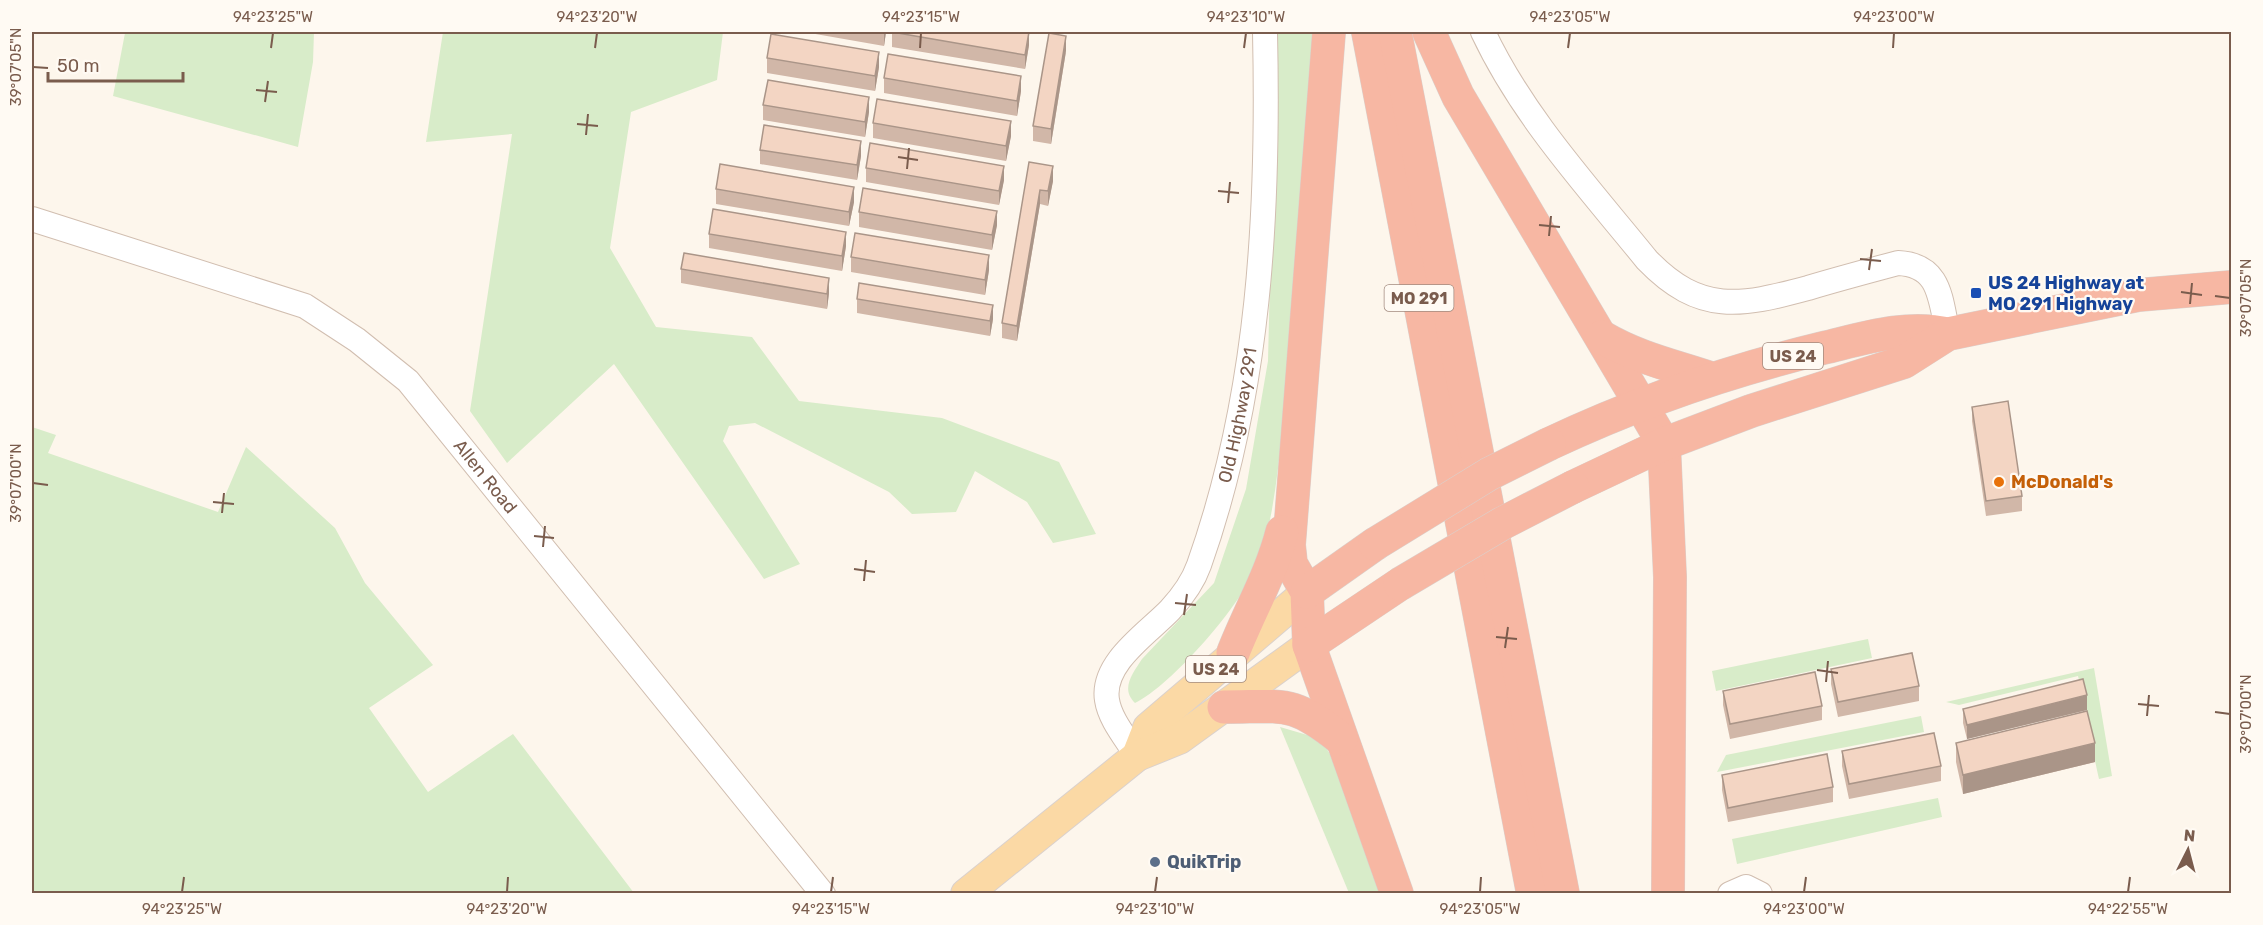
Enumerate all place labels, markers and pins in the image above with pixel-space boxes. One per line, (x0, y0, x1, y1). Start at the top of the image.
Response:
place label: US 24 Highway at MO 291 Highway (1988, 272, 2144, 315)
marker: US 24 Highway at MO 291 Highway (1969, 286, 1983, 300)
place label: McDonald's (2011, 471, 2113, 493)
marker: McDonald's (1992, 475, 2006, 489)
place label: QuikTrip (1167, 851, 1241, 873)
marker: QuikTrip (1148, 855, 1162, 869)

